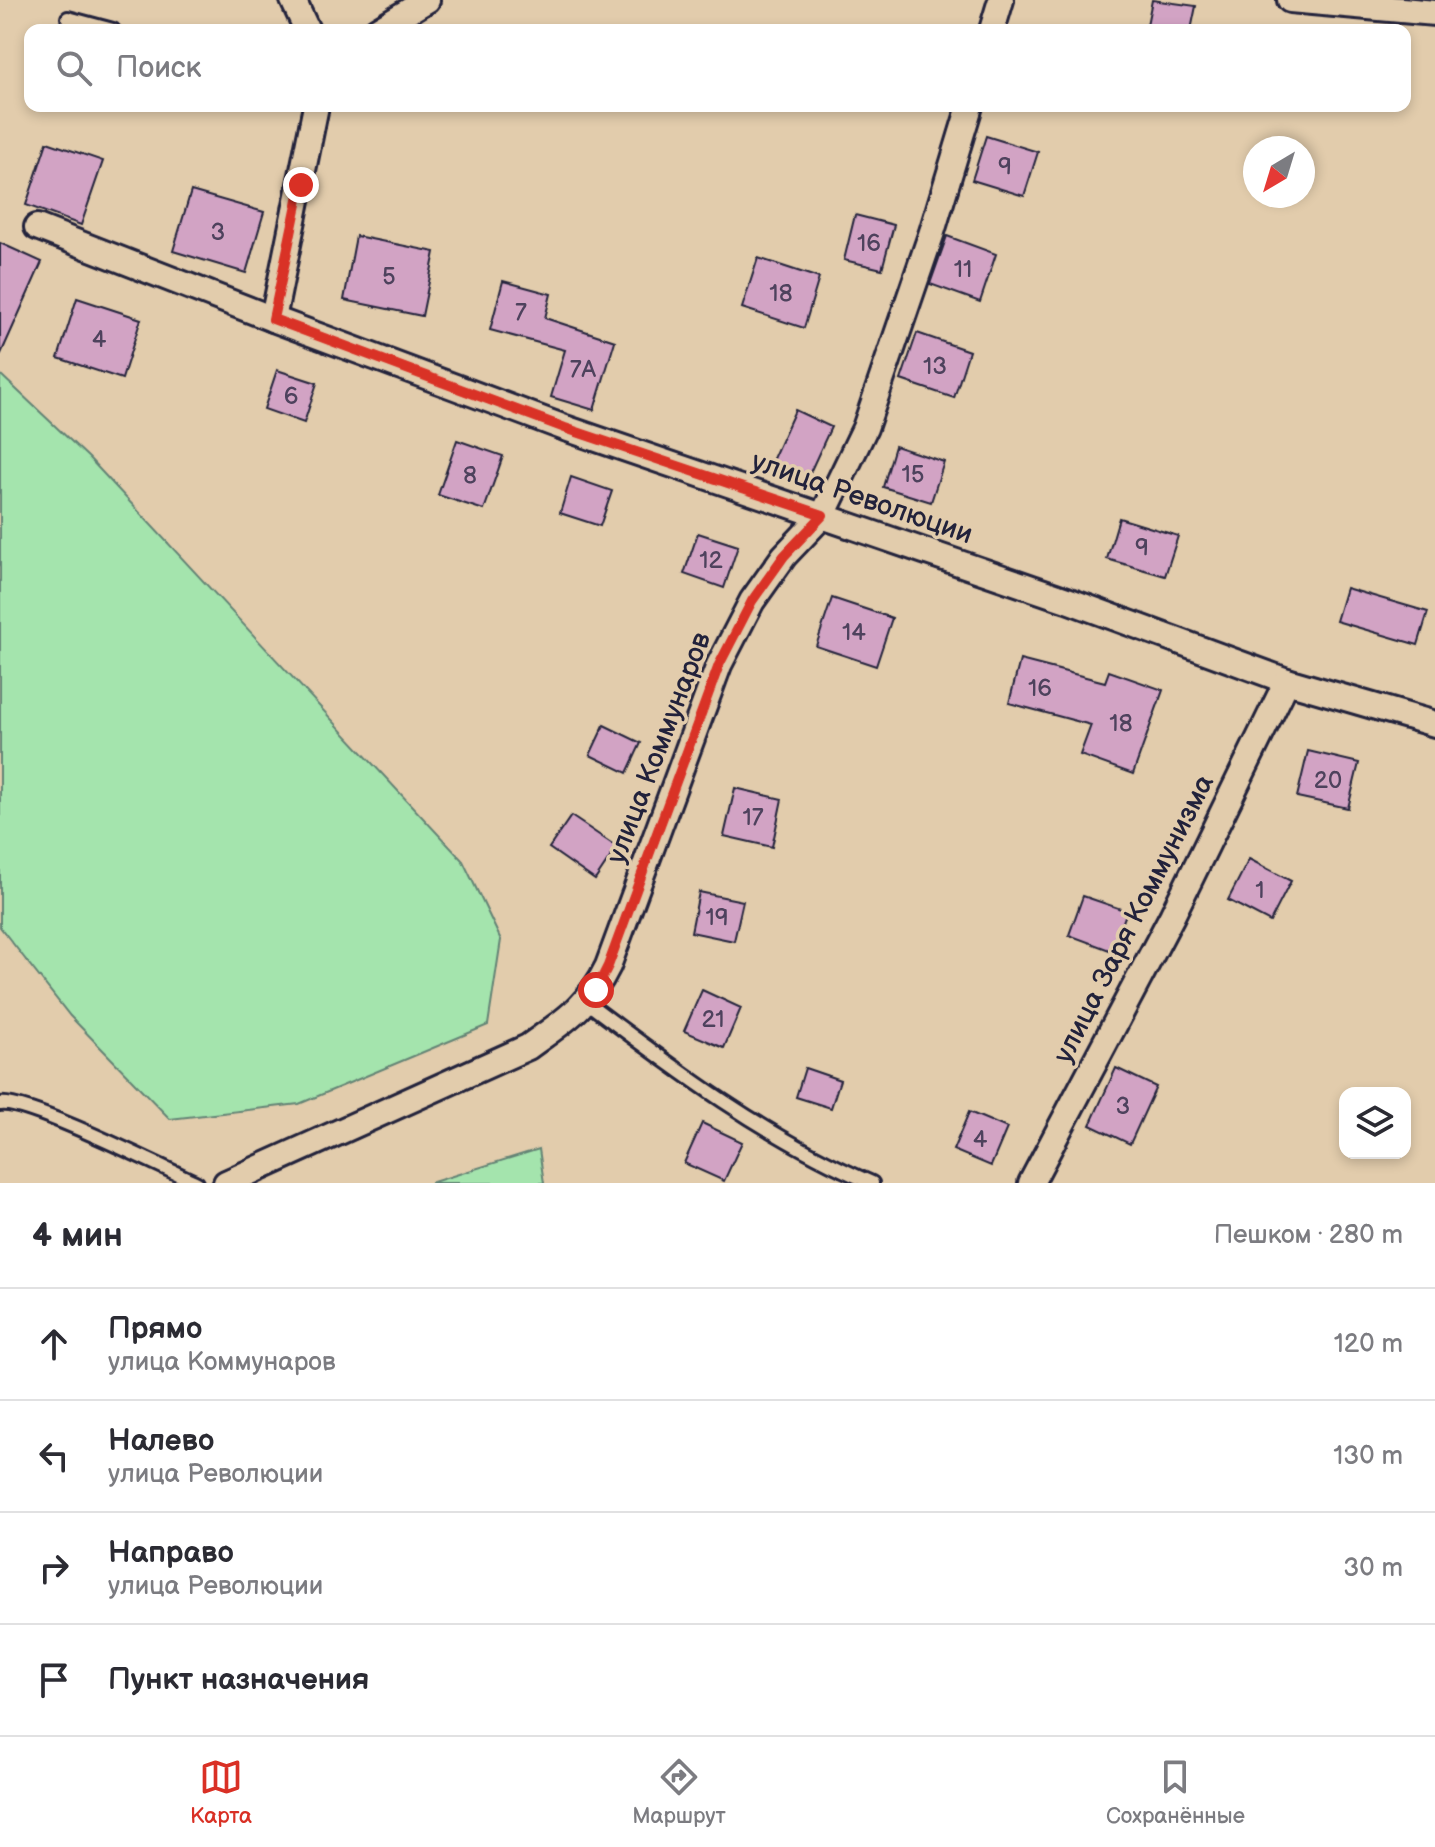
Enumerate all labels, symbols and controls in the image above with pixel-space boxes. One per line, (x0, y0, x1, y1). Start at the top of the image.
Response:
search box (24, 24, 1411, 112)
icon: search (52, 46, 96, 90)
text: Поиск (116, 50, 202, 86)
north arrow (1243, 136, 1315, 208)
house number: 9 (998, 152, 1012, 181)
route end (283, 167, 319, 203)
house number: 3 (211, 218, 225, 247)
house number: 16 (857, 229, 881, 258)
house number: 11 (954, 255, 972, 284)
house number: 5 (382, 262, 396, 291)
house number: 18 (769, 279, 793, 308)
house number: 7 (515, 298, 527, 327)
house number: 4 (92, 325, 107, 354)
house number: 13 (923, 352, 947, 381)
house number: 7А (570, 355, 597, 384)
house number: 6 (284, 382, 298, 411)
street label: улица Революции (747, 445, 977, 551)
house number: 15 (901, 460, 925, 489)
house number: 8 (463, 461, 477, 490)
house number: 9 (1135, 533, 1149, 562)
house number: 12 (699, 546, 723, 575)
house number: 14 (842, 618, 866, 647)
street label: улица Коммунаров (600, 627, 718, 868)
house number: 16 (1028, 674, 1052, 703)
house number: 18 (1109, 709, 1133, 738)
house number: 20 (1314, 766, 1342, 795)
street label: улица Заря Коммунизма (1047, 769, 1221, 1069)
house number: 17 (742, 803, 764, 832)
house number: 1 (1255, 876, 1265, 905)
house number: 19 (705, 903, 729, 932)
route start (578, 972, 614, 1008)
house number: 21 (701, 1005, 725, 1034)
map controls (1339, 1087, 1411, 1159)
button: layers (1339, 1087, 1411, 1159)
house number: 3 (1116, 1092, 1130, 1121)
house number: 4 (973, 1125, 988, 1154)
text: 4 мин (32, 1215, 123, 1256)
text: Пешком · 280 m (1214, 1220, 1403, 1251)
text: Прямо (108, 1311, 202, 1347)
icon: ahead (32, 1322, 76, 1366)
text: 120 m (1334, 1329, 1403, 1360)
text: улица Коммунаров (108, 1347, 335, 1378)
text: Налево (108, 1423, 214, 1459)
icon: left (32, 1434, 76, 1478)
text: 130 m (1333, 1441, 1403, 1472)
text: улица Революции (108, 1459, 323, 1490)
text: Направо (108, 1535, 234, 1571)
icon: right (32, 1546, 76, 1590)
text: 30 m (1343, 1553, 1403, 1584)
text: улица Революции (108, 1571, 323, 1602)
icon: arrive (32, 1658, 76, 1702)
text: Пункт назначения (108, 1662, 369, 1698)
tab: Карта (190, 1755, 252, 1830)
tab: Маршрут (632, 1755, 726, 1830)
tab: Сохранённые (1106, 1755, 1245, 1830)

